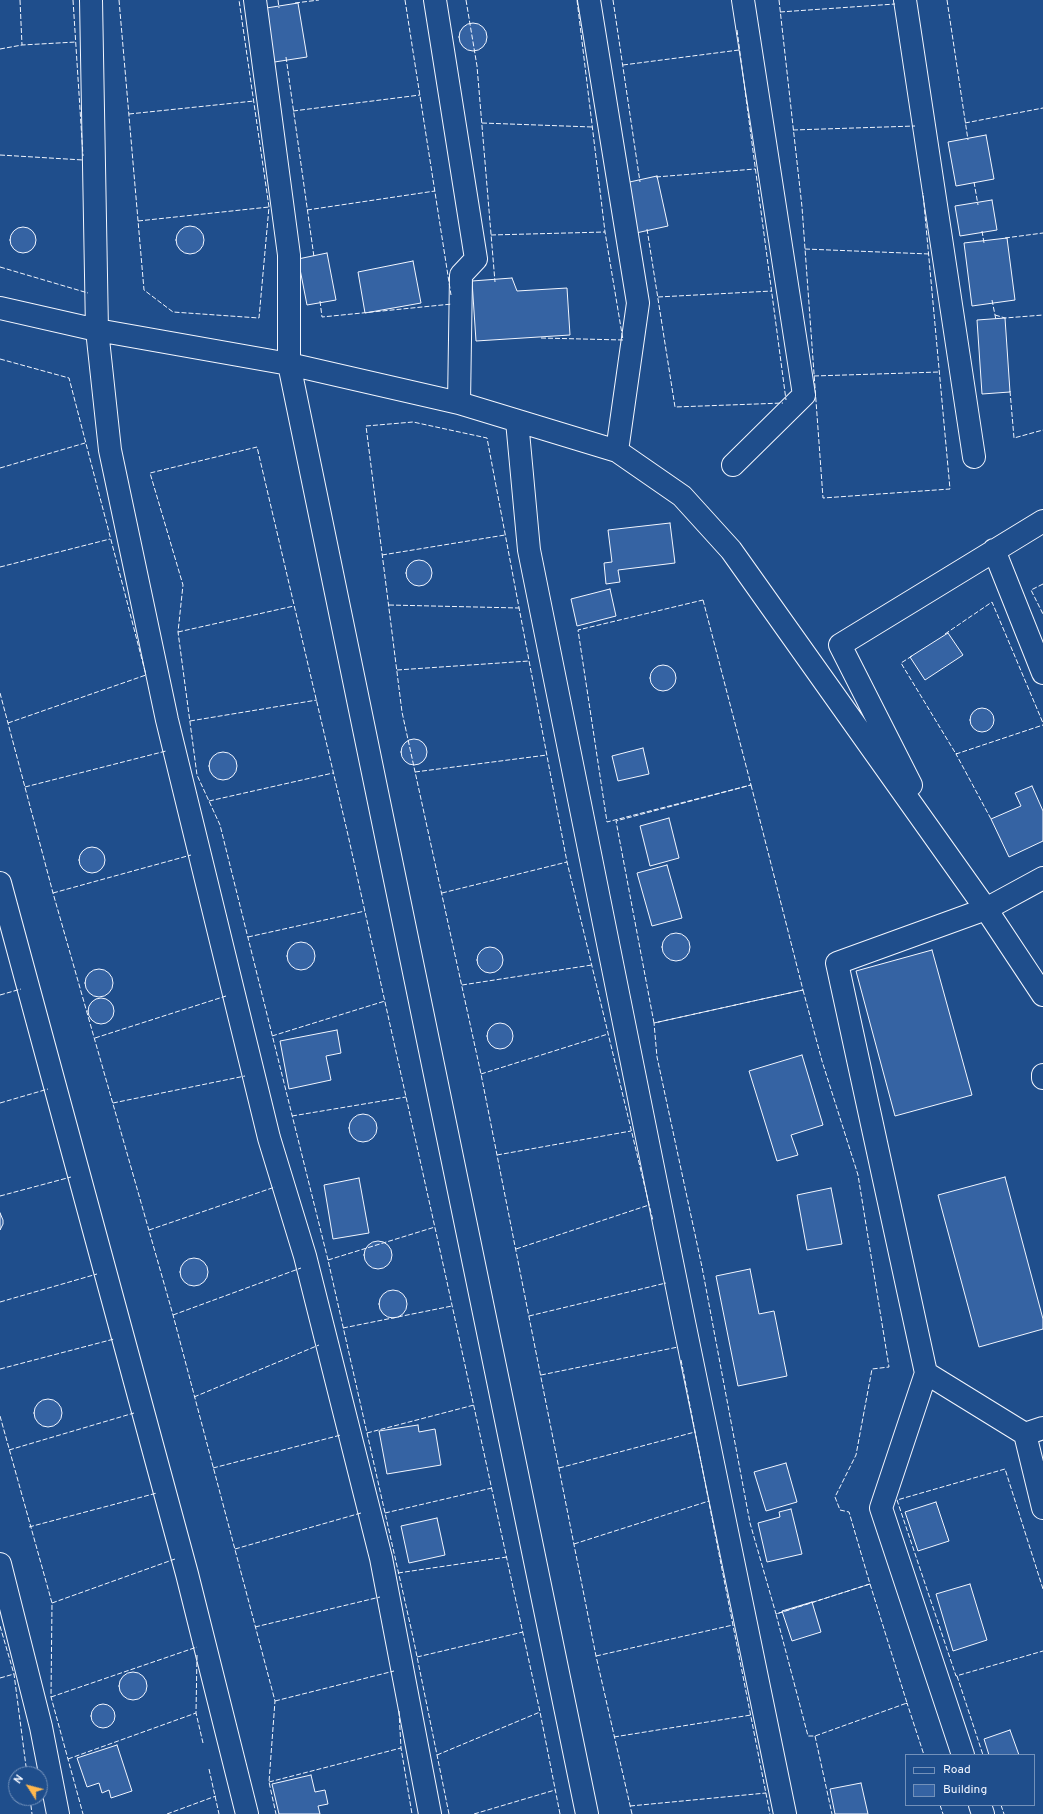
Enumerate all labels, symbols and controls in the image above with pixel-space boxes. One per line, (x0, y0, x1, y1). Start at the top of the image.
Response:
legend (905, 1754, 1035, 1806)
text: Road (943, 1762, 971, 1778)
north arrow (8, 1766, 48, 1806)
text: N (11, 1772, 27, 1787)
text: Building (943, 1782, 987, 1798)

